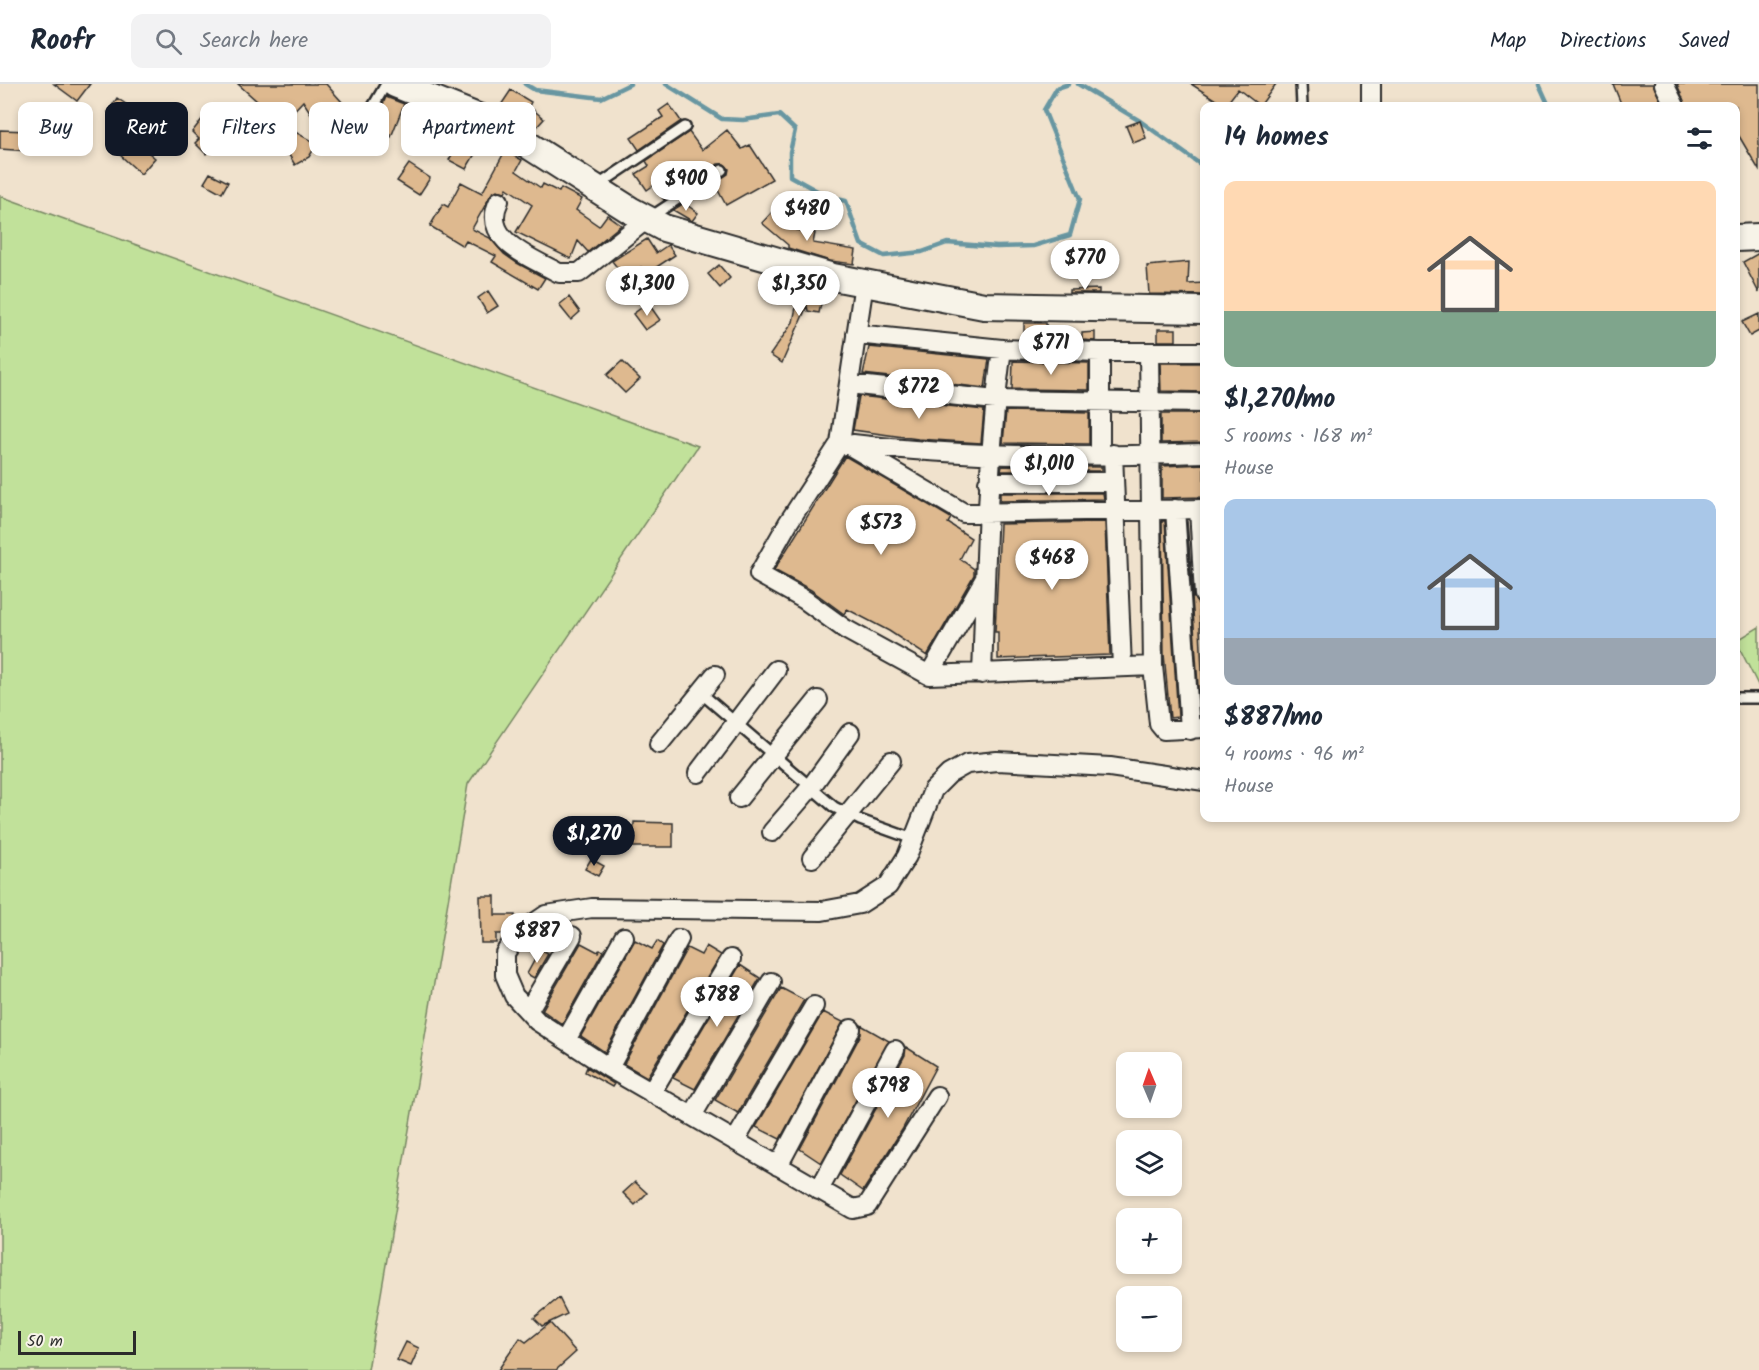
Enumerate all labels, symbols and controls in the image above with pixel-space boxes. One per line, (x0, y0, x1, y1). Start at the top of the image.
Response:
search box (131, 14, 551, 68)
text: Roofr (30, 19, 95, 64)
text: Search here (200, 24, 308, 59)
icon: search (152, 25, 185, 58)
text: Map (1490, 25, 1526, 58)
text: Directions (1559, 25, 1646, 58)
text: Saved (1679, 25, 1729, 58)
chip: Buy (18, 102, 93, 156)
chip: Rent (105, 102, 188, 156)
chip: Filters (200, 102, 297, 156)
chip: New (309, 102, 389, 156)
chip: Apartment (401, 102, 536, 156)
text: 14 homes (1224, 117, 1329, 159)
icon: filters (1683, 122, 1716, 155)
pin: $900 (650, 161, 722, 212)
text: $900 (665, 164, 707, 196)
pin: $480 (771, 191, 843, 242)
text: $480 (785, 194, 829, 226)
icon: home (1416, 220, 1524, 328)
pin: $770 (1049, 240, 1121, 291)
text: $770 (1065, 243, 1105, 275)
pin: $1,300 (598, 266, 696, 317)
pin: $1,350 (750, 266, 848, 317)
text: $1,300 (620, 269, 674, 301)
text: $1,350 (772, 269, 826, 301)
pin: $771 (1015, 325, 1087, 376)
text: $771 (1033, 328, 1069, 360)
pin: $772 (883, 369, 955, 420)
text: $772 (898, 372, 940, 404)
text: $1,270/mo (1224, 379, 1335, 421)
text: 5 rooms · 168 m² (1224, 421, 1372, 453)
pin: $1,010 (1000, 446, 1098, 497)
text: $1,010 (1024, 449, 1074, 481)
text: House (1224, 453, 1274, 485)
pin: $573 (845, 505, 917, 556)
text: $573 (860, 508, 902, 540)
icon: home (1416, 538, 1524, 646)
pin: $468 (1016, 540, 1088, 591)
text: $468 (1029, 543, 1075, 575)
text: $887/mo (1224, 697, 1323, 739)
text: 4 rooms · 96 m² (1224, 739, 1364, 771)
text: House (1224, 771, 1274, 803)
pin: $1,270 (545, 816, 643, 867)
text: $1,270 (567, 819, 621, 851)
pin: $887 (501, 913, 573, 964)
text: $887 (515, 916, 559, 948)
pin: $788 (681, 977, 753, 1028)
text: $788 (695, 980, 739, 1012)
north arrow (1116, 1052, 1182, 1118)
map controls (1116, 1052, 1182, 1352)
pin: $798 (852, 1068, 924, 1119)
text: $798 (866, 1071, 910, 1103)
button: layers (1116, 1130, 1182, 1196)
button: + (1116, 1208, 1182, 1274)
button: − (1116, 1286, 1182, 1352)
scale bar (18, 1328, 136, 1356)
text: 50 m (27, 1329, 63, 1354)

